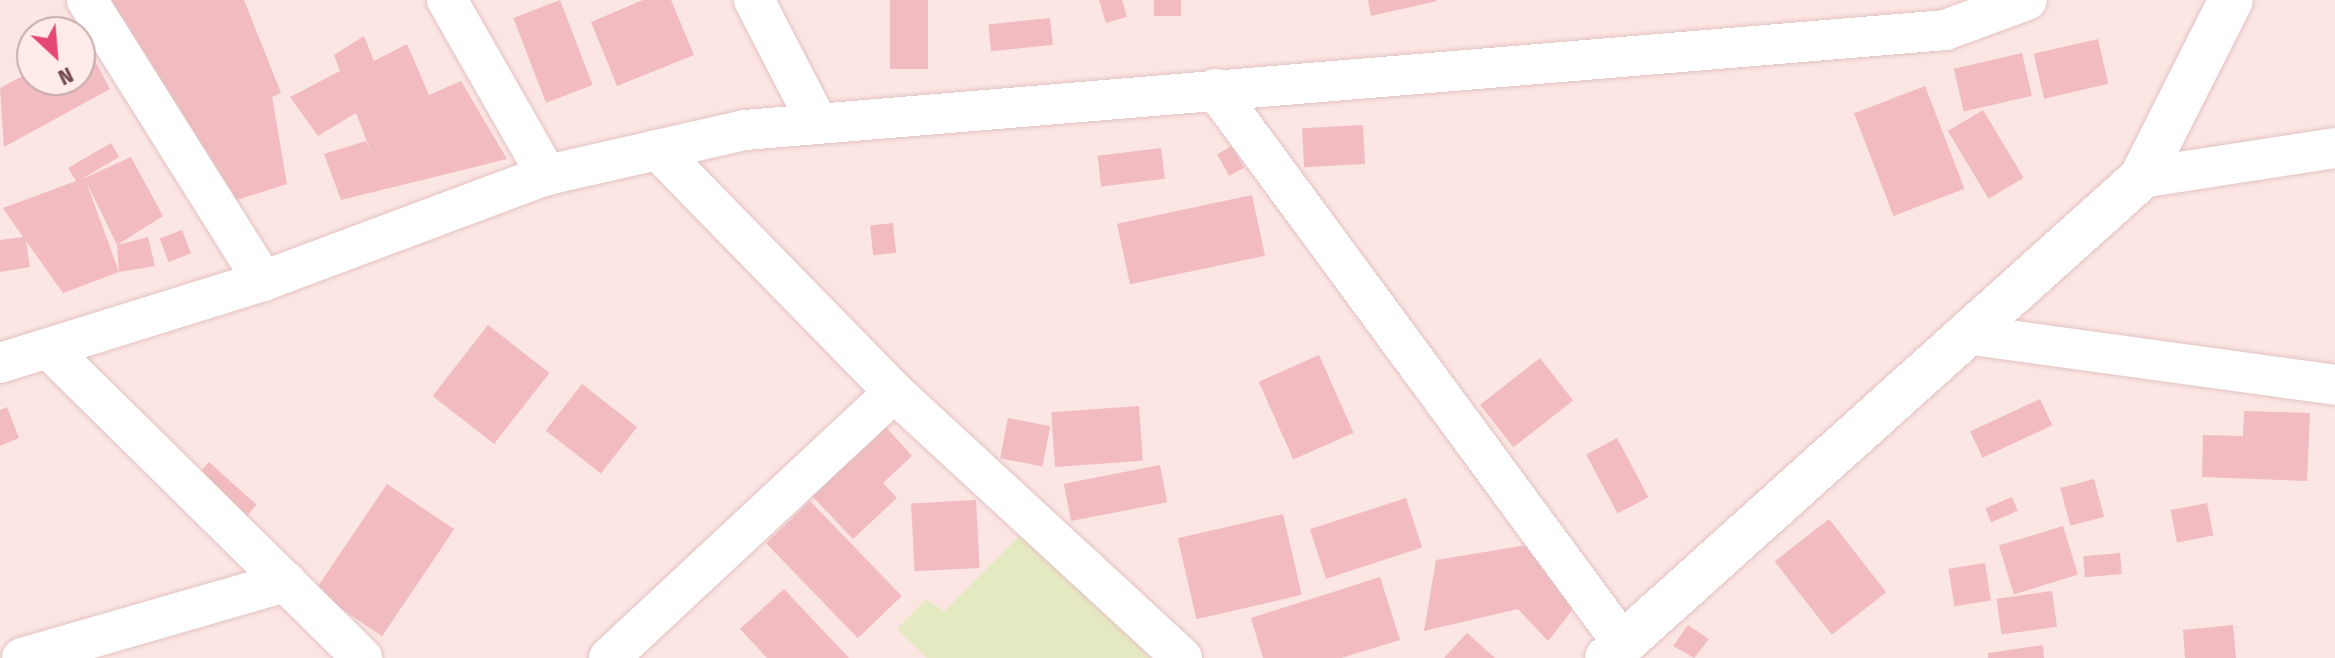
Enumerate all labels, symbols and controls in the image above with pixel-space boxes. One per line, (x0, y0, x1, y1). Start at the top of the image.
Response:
north arrow (16, 16, 96, 96)
text: N (54, 61, 78, 91)

